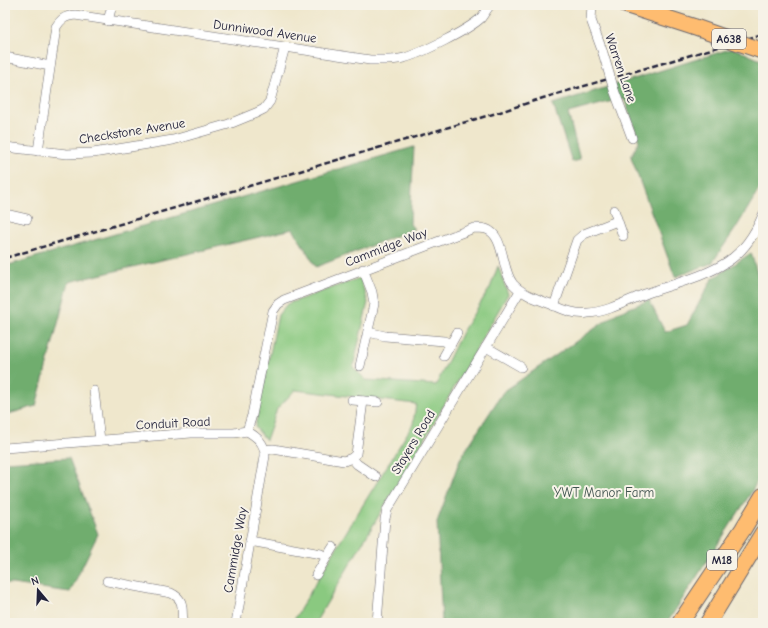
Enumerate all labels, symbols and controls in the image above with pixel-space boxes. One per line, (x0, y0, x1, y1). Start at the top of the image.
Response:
street label: Dunniwood Avenue (212, 16, 318, 46)
road number: A638 (712, 29, 746, 49)
street label: Warren Lane (602, 32, 640, 105)
street label: Checkstone Avenue (78, 115, 187, 147)
street label: Cammidge Way (343, 224, 429, 270)
street label: Stayers Road (388, 407, 438, 477)
street label: Conduit Road (135, 414, 211, 432)
park label: YWT Manor Farm (554, 485, 654, 500)
street label: Cammidge Way (220, 506, 250, 594)
road number: M18 (707, 550, 737, 570)
north arrow (18, 570, 58, 610)
text: N (29, 574, 40, 588)

